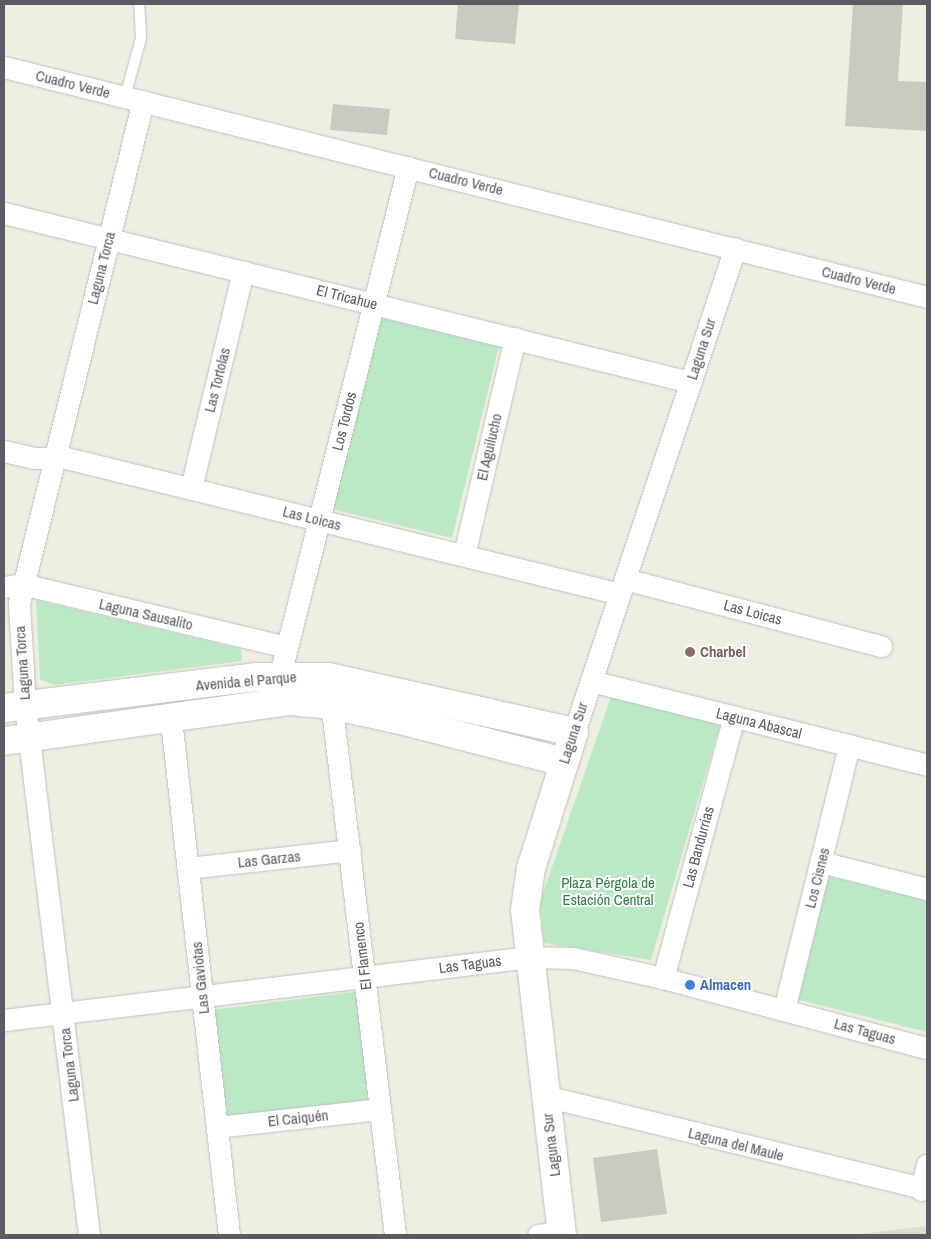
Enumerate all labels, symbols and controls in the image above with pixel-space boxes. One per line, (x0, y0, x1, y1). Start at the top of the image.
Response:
street label: Cuadro Verde (34, 66, 112, 102)
street label: Cuadro Verde (427, 163, 505, 199)
street label: Laguna Torca (83, 230, 119, 306)
street label: Cuadro Verde (820, 262, 898, 298)
street label: El Tricahue (315, 281, 379, 313)
street label: Laguna Sur (683, 316, 719, 382)
street label: Las Tortolas (200, 346, 234, 414)
street label: Los Tordos (328, 390, 360, 452)
street label: El Aguilucho (472, 411, 506, 483)
street label: Las Loicas (281, 502, 343, 534)
street label: Laguna Sausalito (97, 594, 195, 634)
street label: Las Loicas (722, 596, 784, 628)
street label: Laguna Torca (10, 625, 34, 701)
place label: Charbel (700, 643, 746, 661)
marker: Charbel (684, 646, 696, 658)
street label: Avenida el Parque (195, 668, 297, 694)
street label: Laguna Sur (555, 700, 591, 766)
street label: Laguna Abascal (714, 704, 804, 742)
street label: Las Bandurrias (679, 804, 717, 890)
street label: Los Cisnes (801, 846, 833, 910)
street label: Las Garzas (237, 847, 301, 871)
park label: Plaza Pérgola de Estación Central (561, 873, 655, 908)
street label: El Flamenco (349, 921, 375, 991)
street label: Las Gaviotas (187, 941, 213, 1015)
street label: Las Taguas (438, 951, 502, 977)
place label: Almacen (700, 976, 751, 994)
marker: Almacen (684, 979, 696, 991)
street label: Las Taguas (832, 1014, 898, 1048)
street label: Laguna Torca (56, 1027, 82, 1103)
street label: El Caiquén (267, 1106, 329, 1130)
street label: Laguna Sur (538, 1112, 564, 1178)
street label: Laguna del Maule (686, 1123, 786, 1165)

